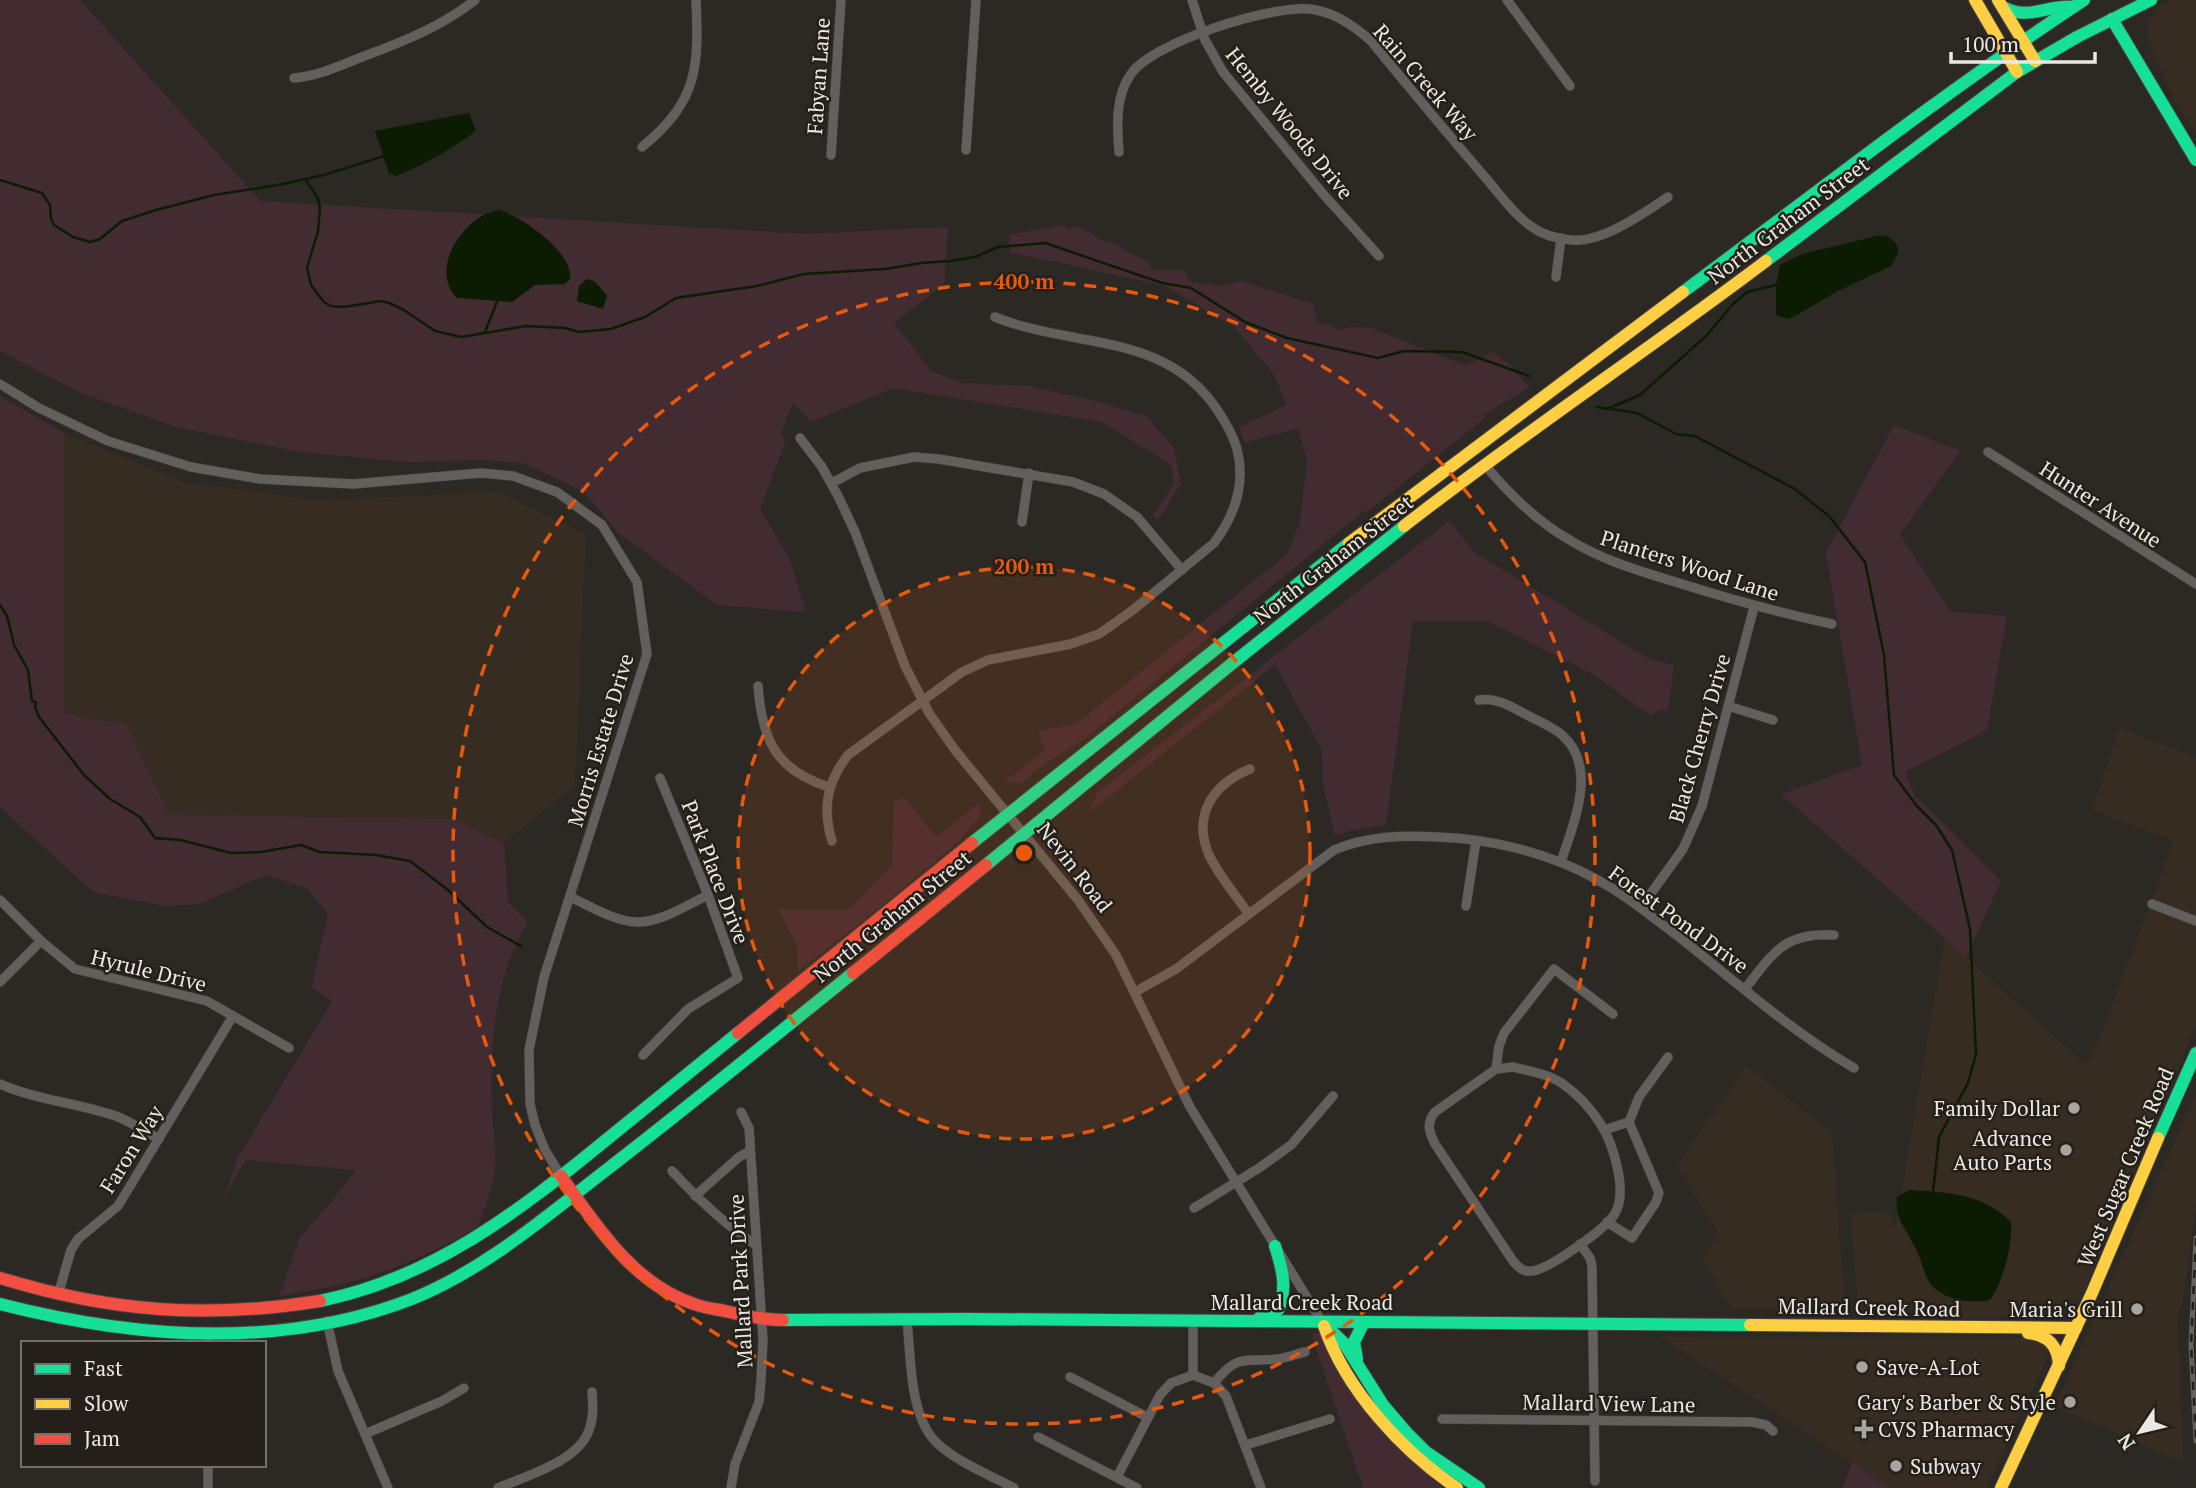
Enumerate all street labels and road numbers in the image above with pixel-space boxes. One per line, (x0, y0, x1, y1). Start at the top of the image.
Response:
street label: Fabyan Lane (800, 17, 836, 135)
street label: Rain Creek Way (1368, 18, 1485, 147)
street label: Hemby Woods Drive (1220, 41, 1360, 205)
street label: North Graham Street (1701, 150, 1875, 290)
street label: Hunter Avenue (2035, 454, 2167, 554)
street label: North Graham Street (1247, 488, 1419, 630)
street label: Planters Wood Lane (1597, 523, 1783, 607)
street label: Morris Estate Drive (560, 650, 640, 830)
street label: Black Cherry Drive (1662, 650, 1736, 826)
street label: Park Place Drive (676, 796, 756, 948)
street label: Nevin Road (1031, 816, 1119, 918)
street label: North Graham Street (807, 843, 977, 988)
street label: Forest Pond Drive (1603, 859, 1755, 979)
street label: Hyrule Drive (88, 942, 210, 998)
street label: West Sugar Creek Road (2070, 1063, 2180, 1271)
street label: Faron Way (93, 1099, 169, 1198)
street label: Mallard Park Drive (721, 1193, 759, 1369)
street label: Mallard Creek Road (1211, 1288, 1394, 1316)
street label: Mallard Creek Road (1778, 1291, 1961, 1323)
street label: Mallard View Lane (1522, 1387, 1696, 1419)

